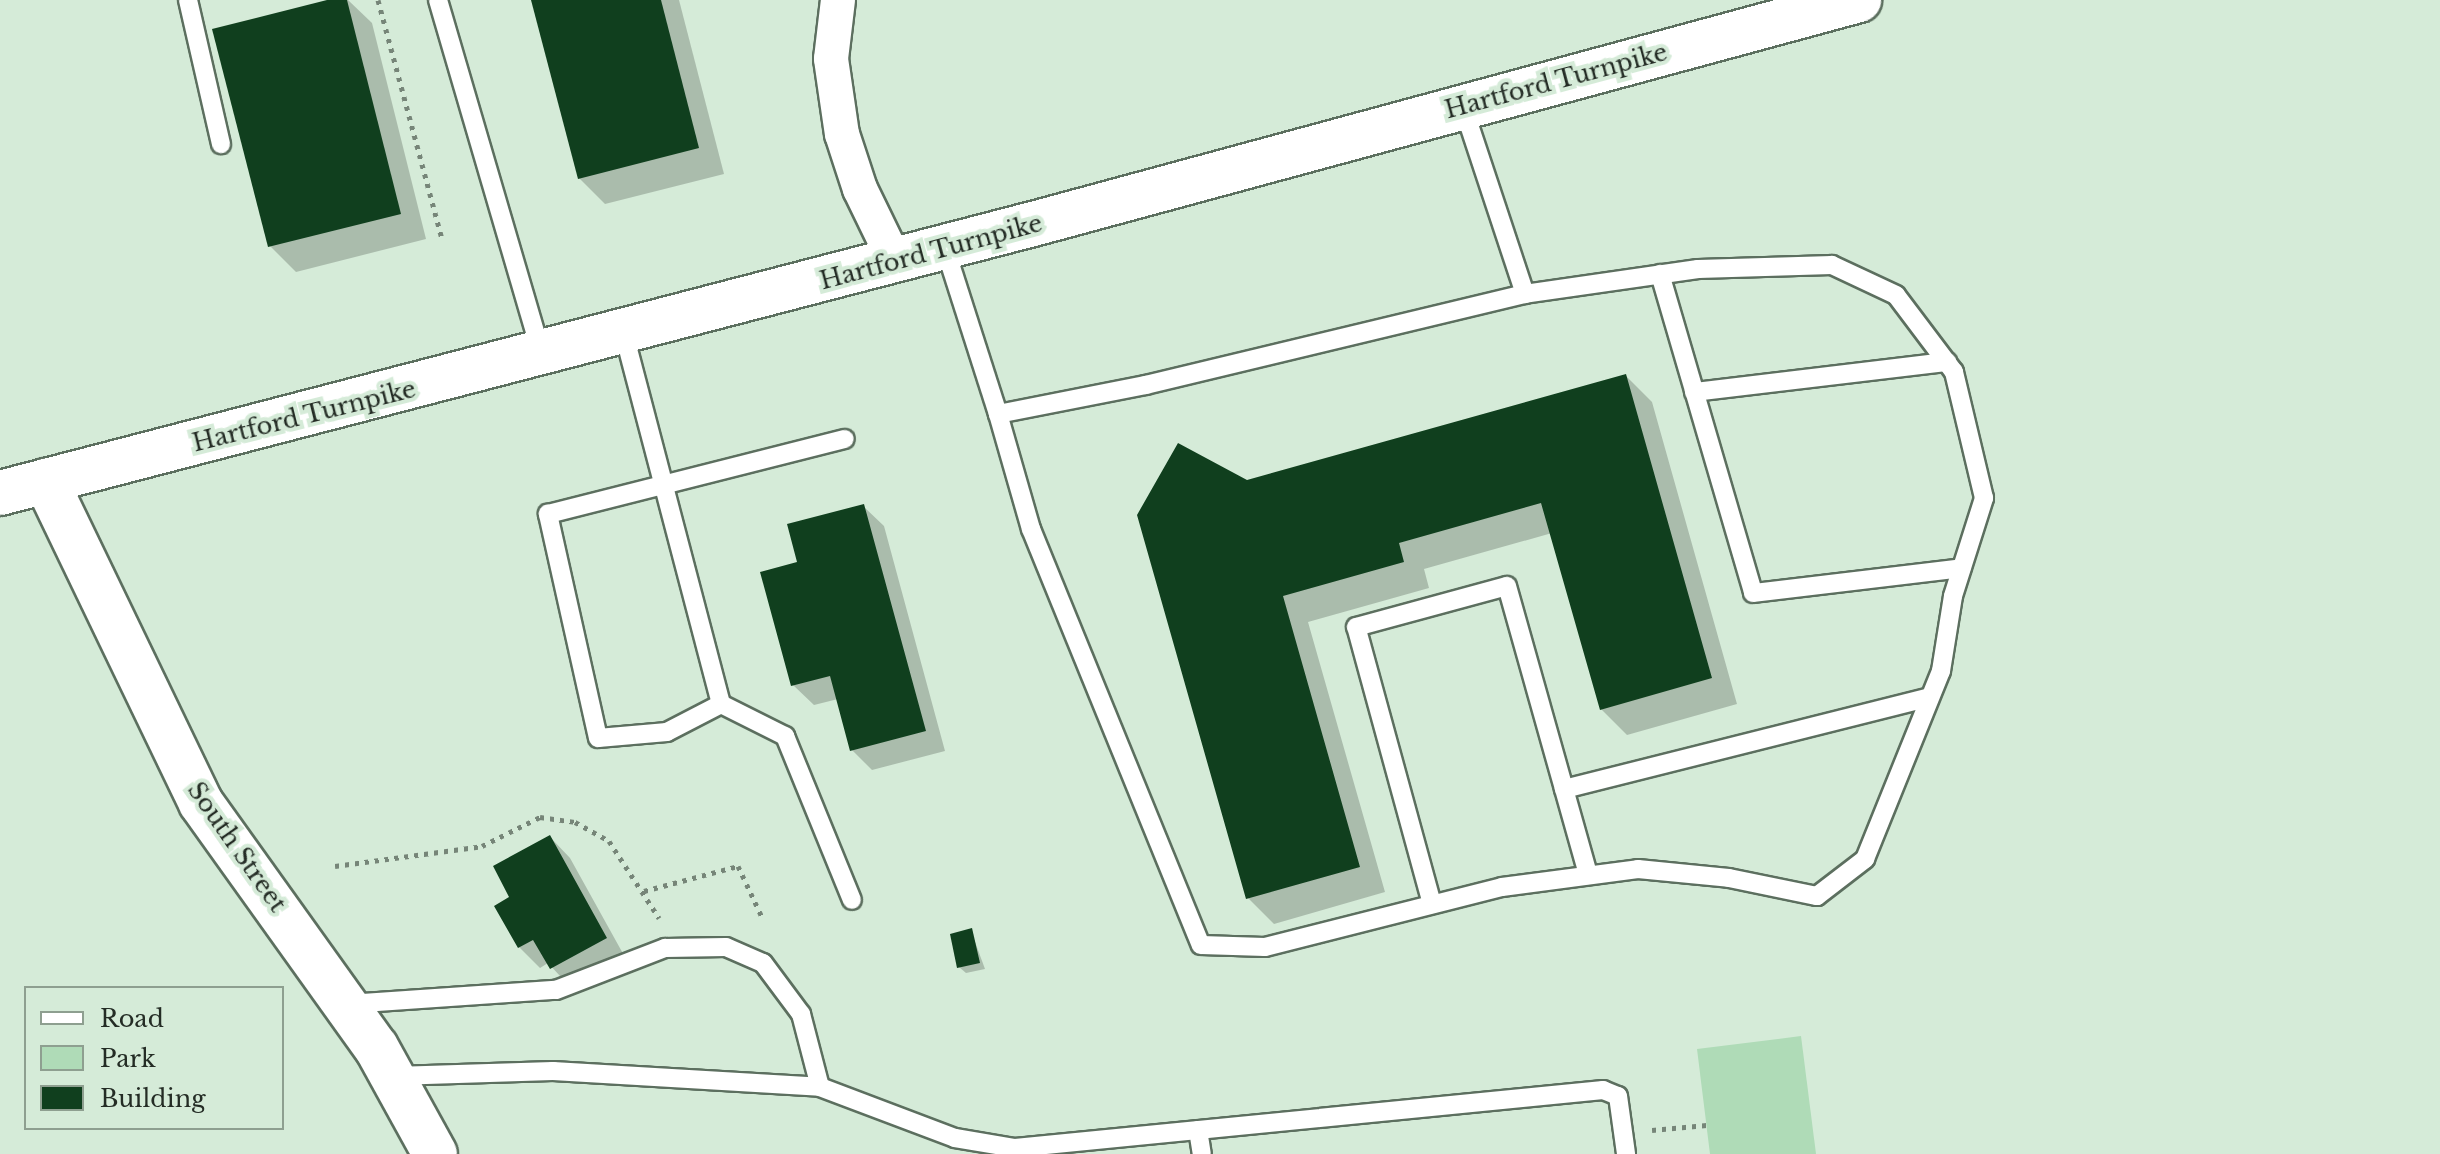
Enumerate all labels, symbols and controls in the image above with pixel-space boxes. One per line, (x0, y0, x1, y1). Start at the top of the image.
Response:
street label: Hartford Turnpike (1441, 37, 1671, 125)
street label: Hartford Turnpike (816, 208, 1046, 296)
street label: Hartford Turnpike (189, 374, 419, 458)
street label: South Street (182, 777, 292, 917)
legend (24, 986, 284, 1130)
text: Road (100, 1004, 164, 1033)
text: Park (100, 1044, 156, 1073)
text: Building (100, 1084, 206, 1113)

